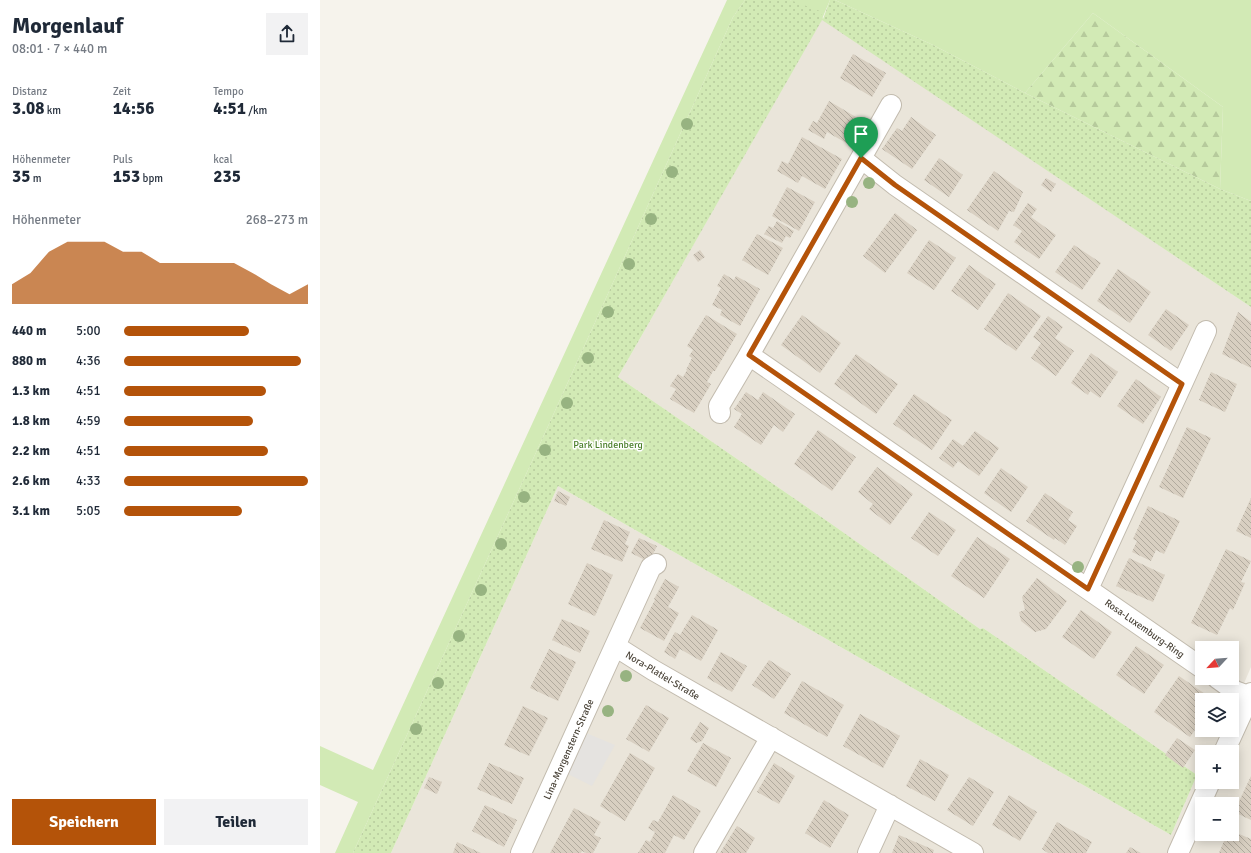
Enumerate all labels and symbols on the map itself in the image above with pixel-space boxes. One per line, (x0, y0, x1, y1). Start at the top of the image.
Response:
pin (844, 117, 878, 158)
park label: Park Lindenberg (573, 439, 643, 451)
street label: Rosa-Luxemburg-Ring (1102, 597, 1187, 661)
north arrow (1195, 641, 1239, 685)
street label: Nora-Platiel-Straße (623, 649, 702, 703)
street label: Lina-Morgenstern-Straße (541, 697, 597, 802)

